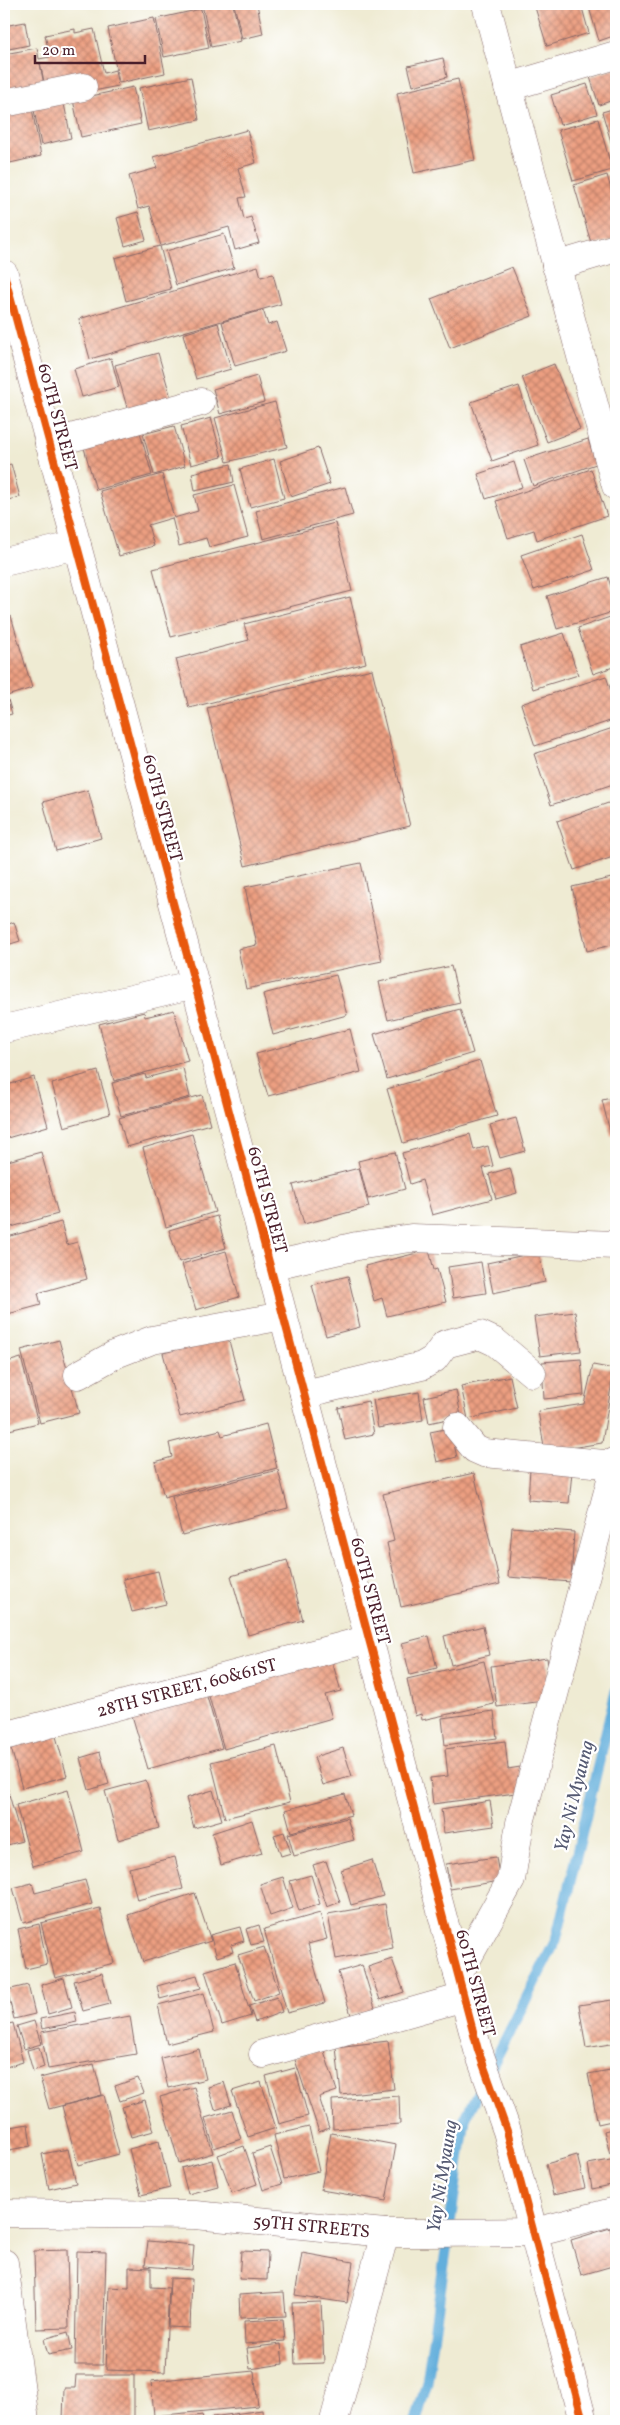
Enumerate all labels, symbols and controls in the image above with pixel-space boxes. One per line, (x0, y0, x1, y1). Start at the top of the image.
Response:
scale bar (35, 32, 145, 64)
text: 20 m (42, 41, 75, 62)
street label: 60TH STREET (30, 361, 83, 474)
street label: 60TH STREET (135, 752, 188, 865)
street label: 60TH STREET (240, 1144, 293, 1257)
street label: 60TH STREET (343, 1535, 396, 1648)
street label: 28TH STREET, 60&61ST (94, 1653, 280, 1725)
water label: Yay Ni Myaung (549, 1738, 601, 1855)
street label: 60TH STREET (448, 1927, 501, 2040)
water label: Yay Ni Myaung (421, 2118, 465, 2235)
street label: 59TH STREETS (252, 2210, 371, 2246)

